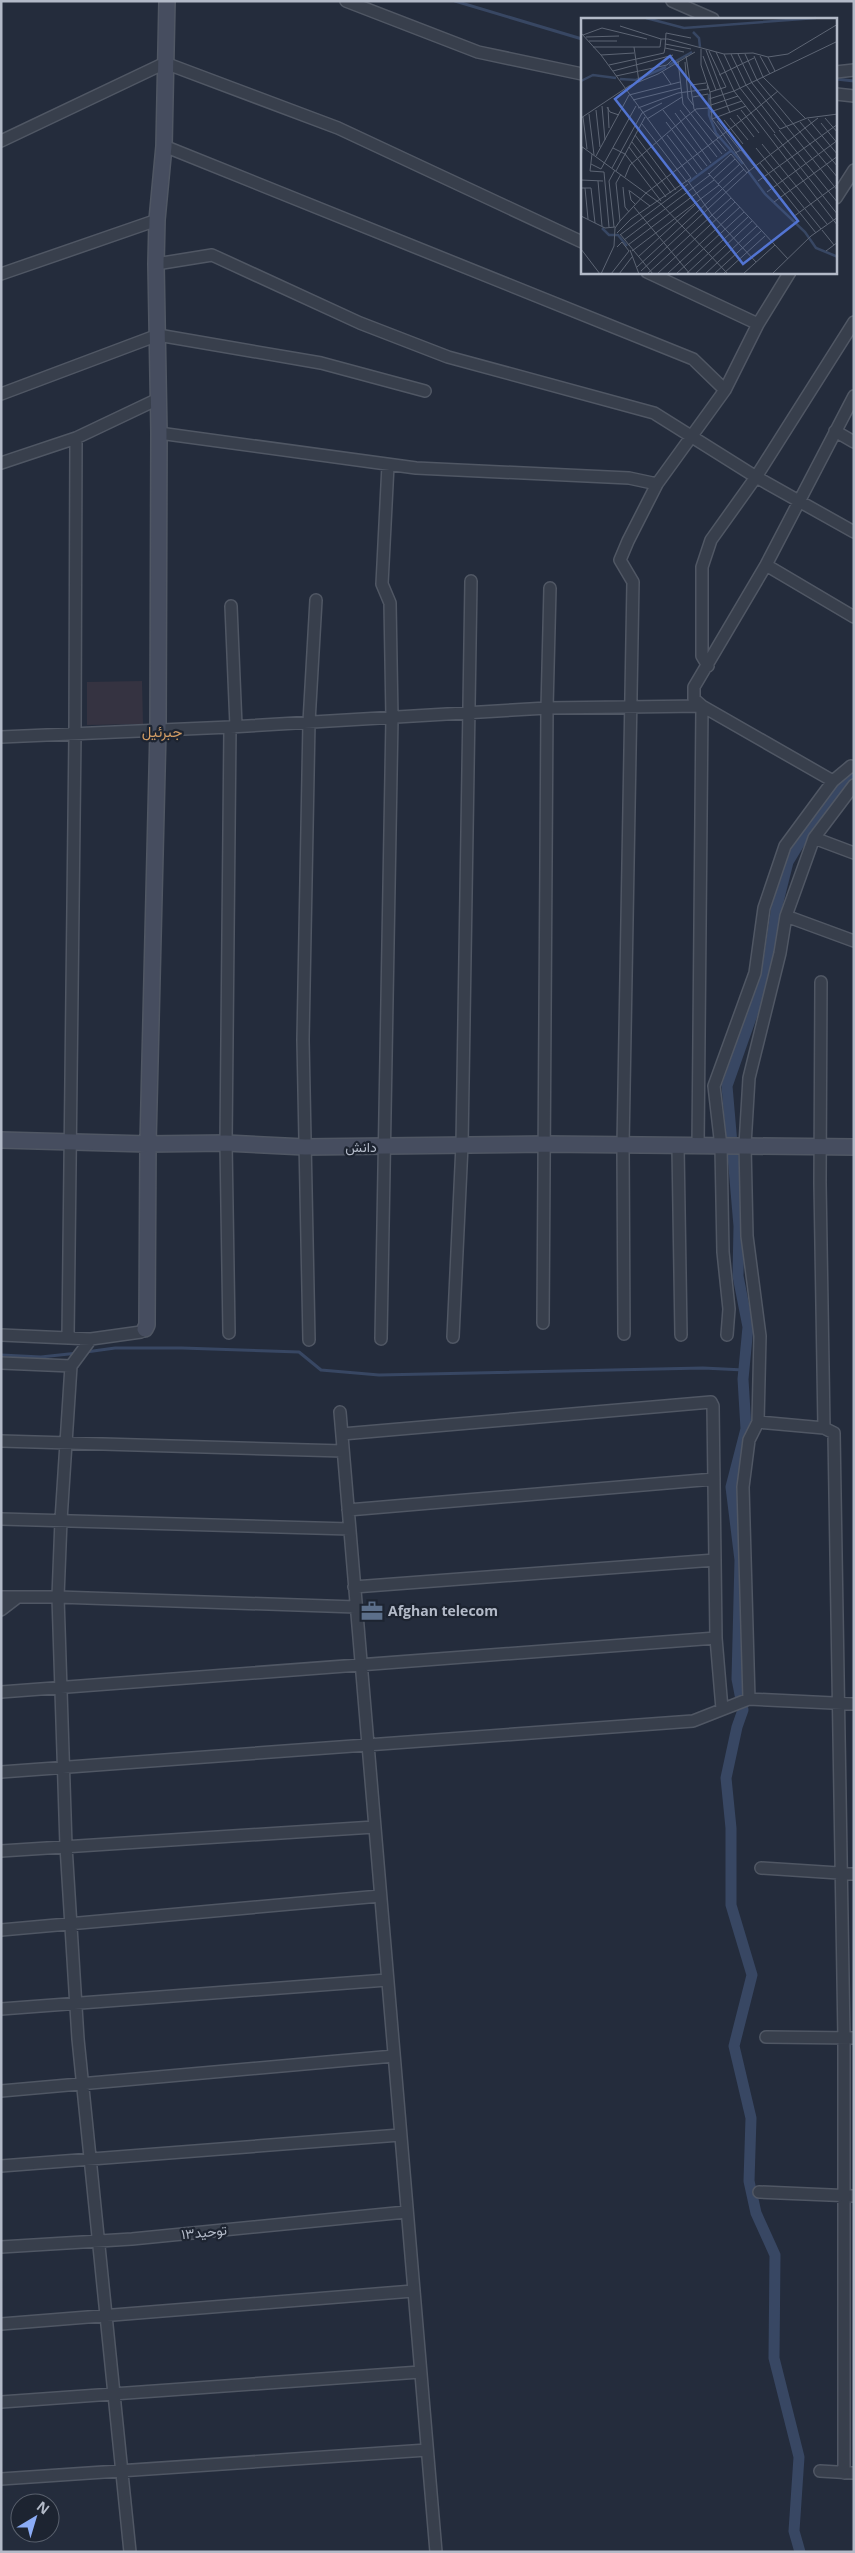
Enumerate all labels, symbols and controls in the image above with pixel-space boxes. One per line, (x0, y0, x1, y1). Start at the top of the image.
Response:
inset map (581, 18, 838, 274)
district label: جبرئیل (142, 721, 182, 741)
street label: دانش (345, 1137, 377, 1156)
office icon: Afghan telecom (359, 1598, 385, 1624)
place label: Afghan telecom (388, 1601, 498, 1620)
street label: توحید۱۳ (180, 2220, 228, 2243)
north arrow (10, 2493, 60, 2543)
text: N (33, 2496, 54, 2518)

